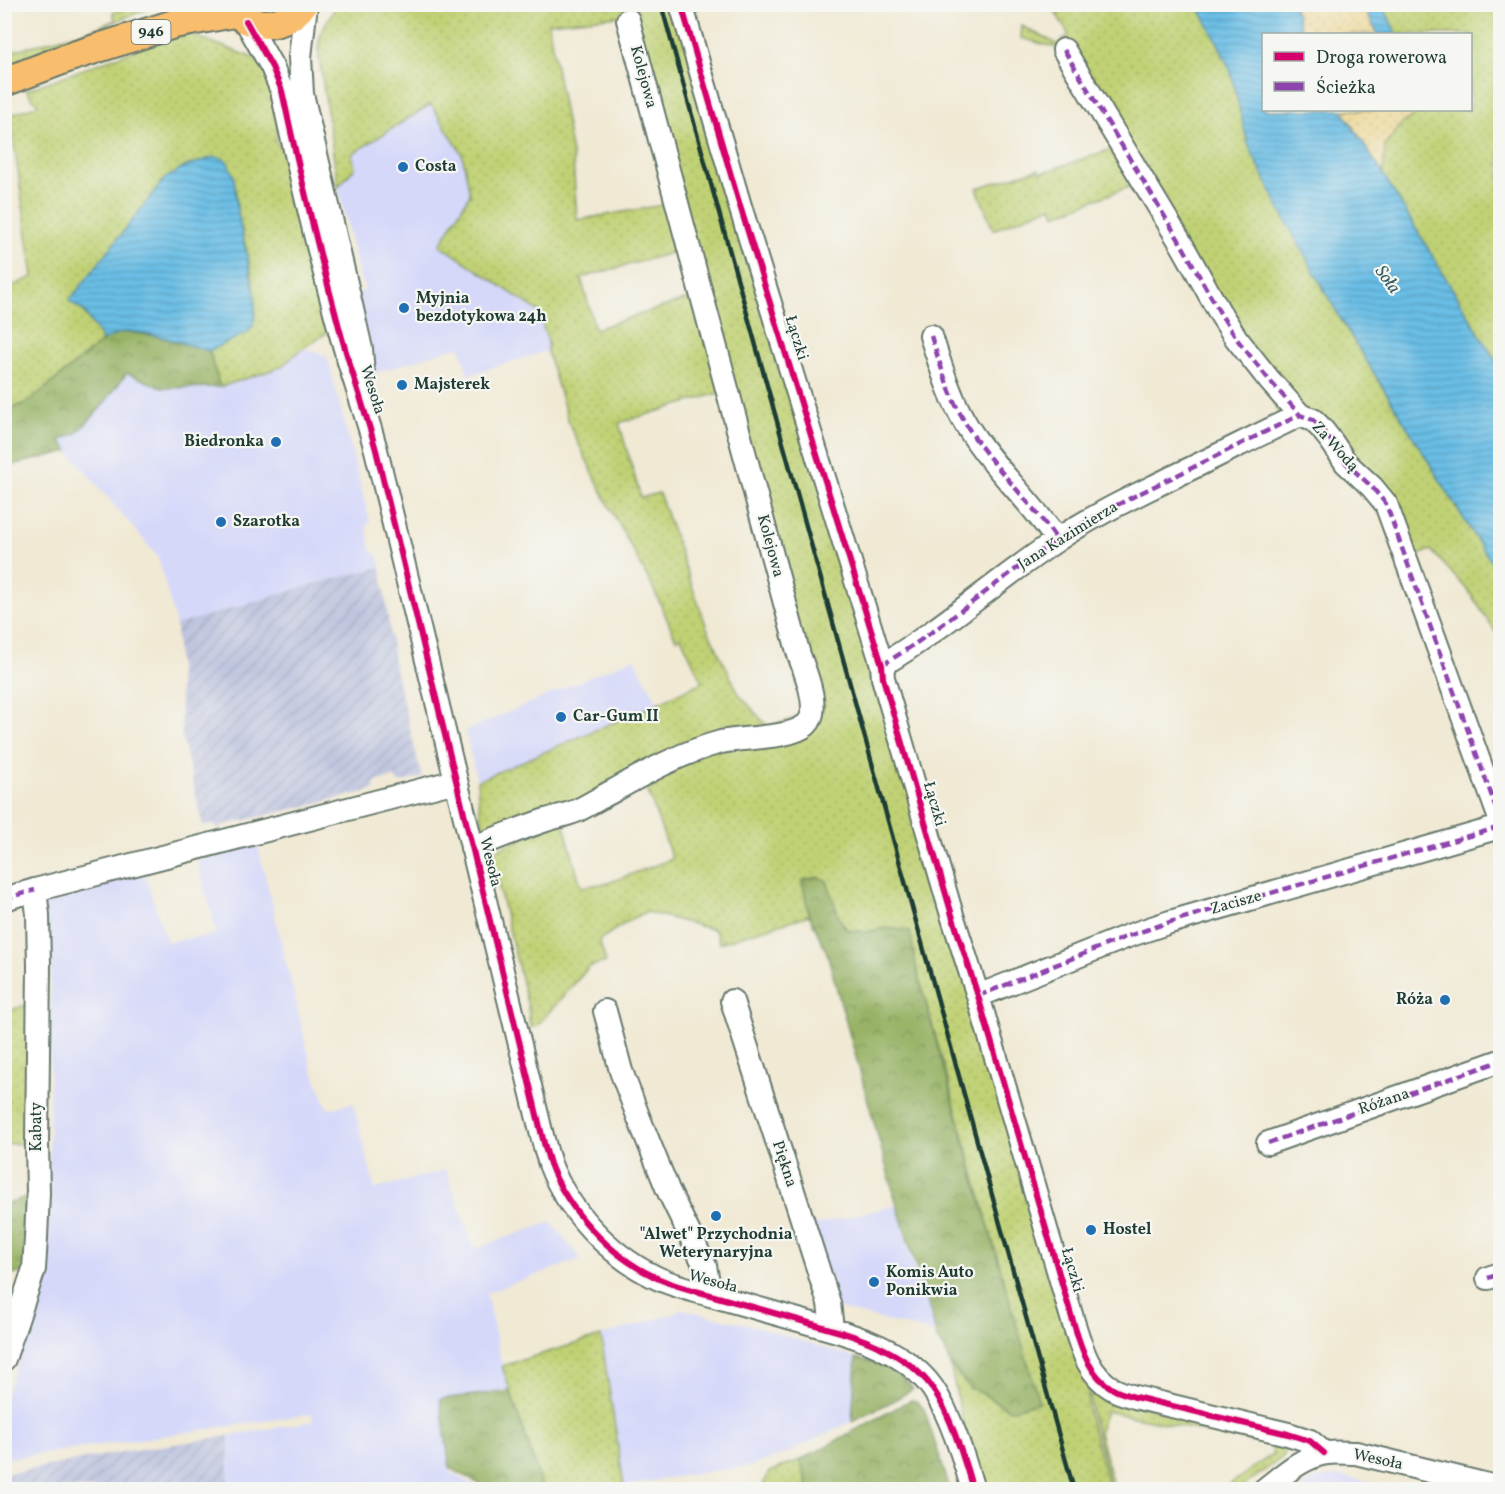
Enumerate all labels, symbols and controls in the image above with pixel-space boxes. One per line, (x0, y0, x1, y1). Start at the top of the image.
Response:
road number: 946 (132, 20, 170, 44)
legend (1262, 33, 1472, 111)
street label: Kolejowa (624, 43, 662, 111)
text: Droga rowerowa (1316, 46, 1447, 71)
text: Ścieżka (1316, 76, 1376, 101)
place label: Costa (415, 156, 457, 178)
marker: Costa (396, 160, 410, 174)
water label: Soła (1368, 261, 1406, 299)
place label: Myjnia bezdotykowa 24h (416, 288, 547, 328)
marker: Myjnia bezdotykowa 24h (397, 301, 411, 315)
street label: Łączki (779, 313, 813, 363)
street label: Wesoła (354, 363, 390, 417)
place label: Majsterek (414, 374, 490, 396)
marker: Majsterek (395, 378, 409, 392)
street label: Za Wodą (1306, 417, 1364, 477)
place label: Biedronka (184, 431, 264, 453)
marker: Biedronka (269, 435, 283, 449)
street label: Jana Kazimierza (1013, 496, 1123, 576)
place label: Szarotka (233, 511, 300, 533)
street label: Kolejowa (751, 512, 789, 580)
marker: Szarotka (214, 515, 228, 529)
place label: Car-Gum II (573, 706, 659, 728)
marker: Car-Gum II (554, 710, 568, 724)
street label: Łączki (917, 779, 951, 829)
street label: Wesoła (473, 835, 507, 889)
street label: Zacisze (1208, 885, 1264, 921)
place label: Róża (1396, 989, 1433, 1011)
marker: Róża (1438, 993, 1452, 1007)
street label: Różana (1356, 1083, 1412, 1121)
street label: Kabaty (26, 1102, 48, 1152)
street label: Piękna (766, 1138, 802, 1190)
marker: "Alwet" Przychodnia Weterynaryjna (709, 1209, 723, 1223)
place label: Hostel (1103, 1219, 1152, 1241)
marker: Hostel (1084, 1223, 1098, 1237)
place label: "Alwet" Przychodnia Weterynaryjna (639, 1224, 793, 1264)
street label: Łączki (1055, 1245, 1089, 1295)
place label: Komis Auto Ponikwia (886, 1262, 974, 1302)
street label: Wesoła (686, 1265, 740, 1299)
marker: Komis Auto Ponikwia (867, 1275, 881, 1289)
street label: Wesoła (1351, 1444, 1405, 1476)

